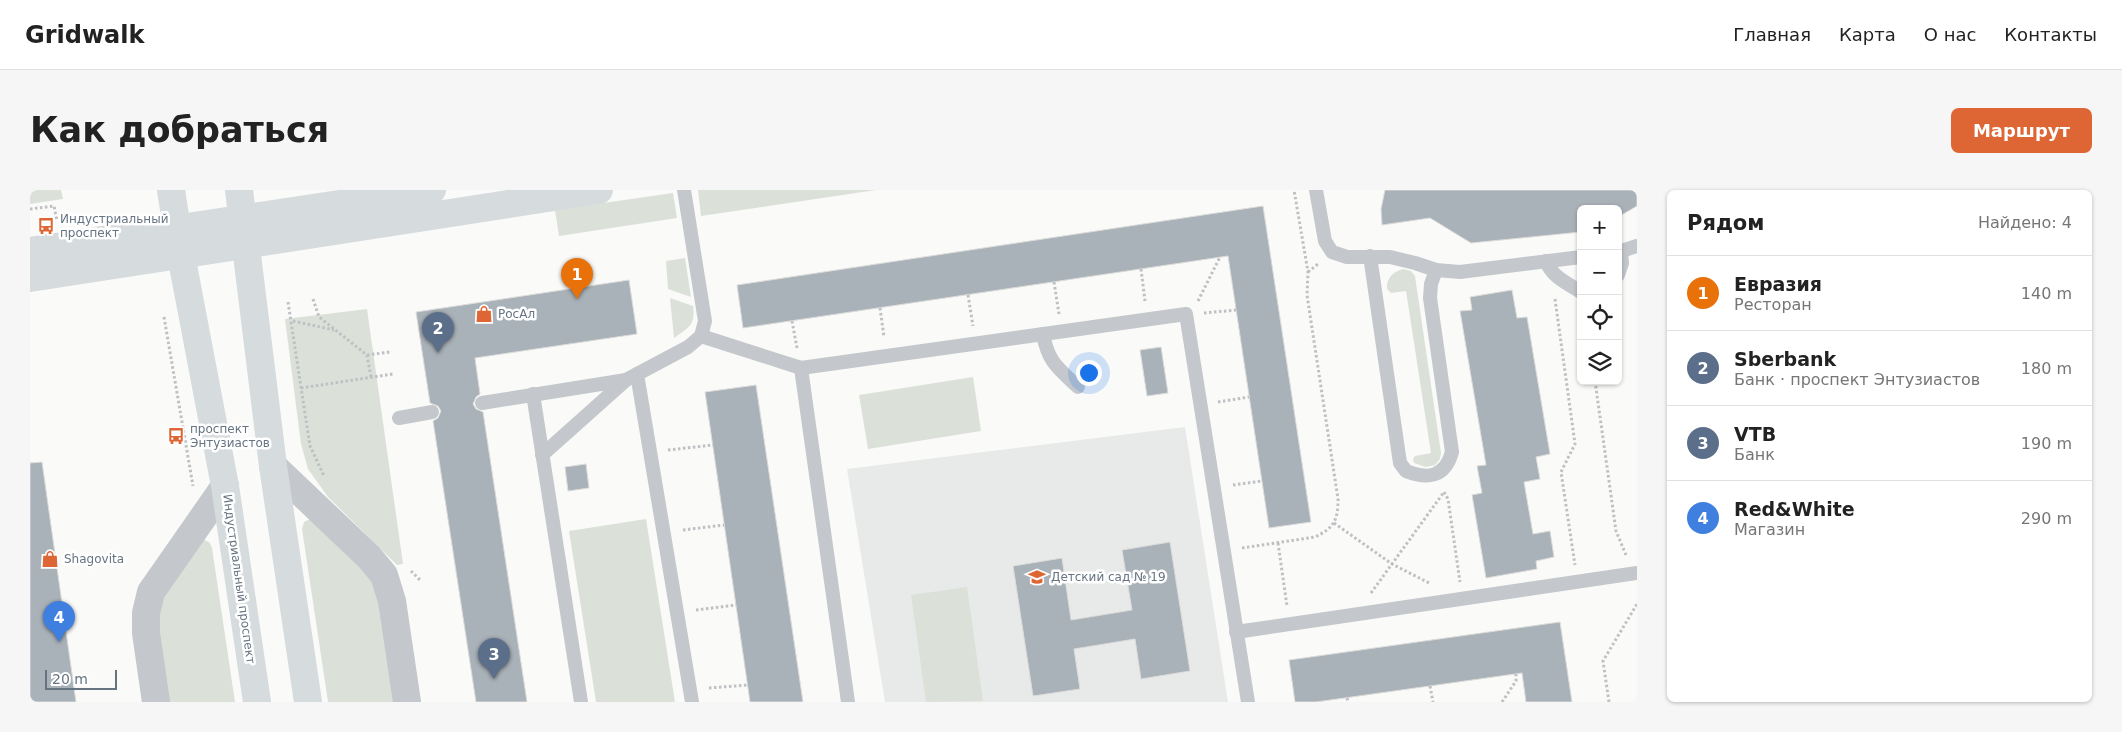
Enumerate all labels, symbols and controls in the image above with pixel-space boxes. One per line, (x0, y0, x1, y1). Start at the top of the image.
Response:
text: Gridwalk (25, 21, 145, 49)
text: Главная (1733, 24, 1811, 45)
text: Карта (1839, 24, 1896, 45)
text: О нас (1924, 24, 1976, 45)
text: Контакты (2004, 24, 2097, 45)
button: Маршрут (1951, 108, 2092, 153)
text: Как добраться (30, 110, 329, 150)
map controls (1577, 205, 1622, 385)
button: + (1577, 205, 1622, 250)
text: Рядом (1687, 211, 1764, 235)
place label: Индустриальный проспект (60, 212, 168, 240)
text: Найдено: 4 (1978, 213, 2072, 232)
bus stop icon: Индустриальный проспект (36, 216, 56, 236)
button: − (1577, 250, 1622, 295)
pin: 1 (561, 258, 593, 299)
text: Евразия (1734, 273, 1822, 295)
text: 1 (1697, 284, 1709, 303)
text: 140 m (2021, 284, 2072, 303)
button: locate (1577, 295, 1622, 340)
text: Ресторан (1734, 295, 1812, 314)
shop icon: РосАл (474, 304, 494, 324)
place label: РосАл (498, 307, 535, 321)
pin: 2 (422, 312, 454, 353)
button: layers (1577, 340, 1622, 385)
text: Sberbank (1734, 348, 1836, 370)
text: 2 (1697, 359, 1709, 378)
text: 180 m (2021, 359, 2072, 378)
your location (1076, 360, 1102, 386)
text: Банк · проспект Энтузиастов (1734, 370, 1980, 389)
place label: проспект Энтузиастов (190, 422, 270, 450)
text: VTB (1734, 423, 1776, 445)
bus stop icon: проспект Энтузиастов (166, 426, 186, 446)
text: 3 (1697, 434, 1709, 453)
text: 190 m (2021, 434, 2072, 453)
text: Банк (1734, 445, 1775, 464)
street label: Индустриальный проспект (220, 493, 258, 665)
text: Red&White (1734, 498, 1855, 520)
text: 4 (1697, 509, 1709, 528)
text: 290 m (2021, 509, 2072, 528)
text: Магазин (1734, 520, 1805, 539)
shop icon: Shagovita (40, 549, 60, 569)
place label: Shagovita (64, 552, 124, 566)
school or university icon: Детский сад № 19 (1027, 567, 1047, 587)
place label: Детский сад № 19 (1051, 570, 1166, 584)
pin: 4 (43, 601, 75, 642)
pin: 3 (478, 638, 510, 679)
scale bar (45, 667, 118, 690)
text: 20 m (52, 671, 88, 687)

